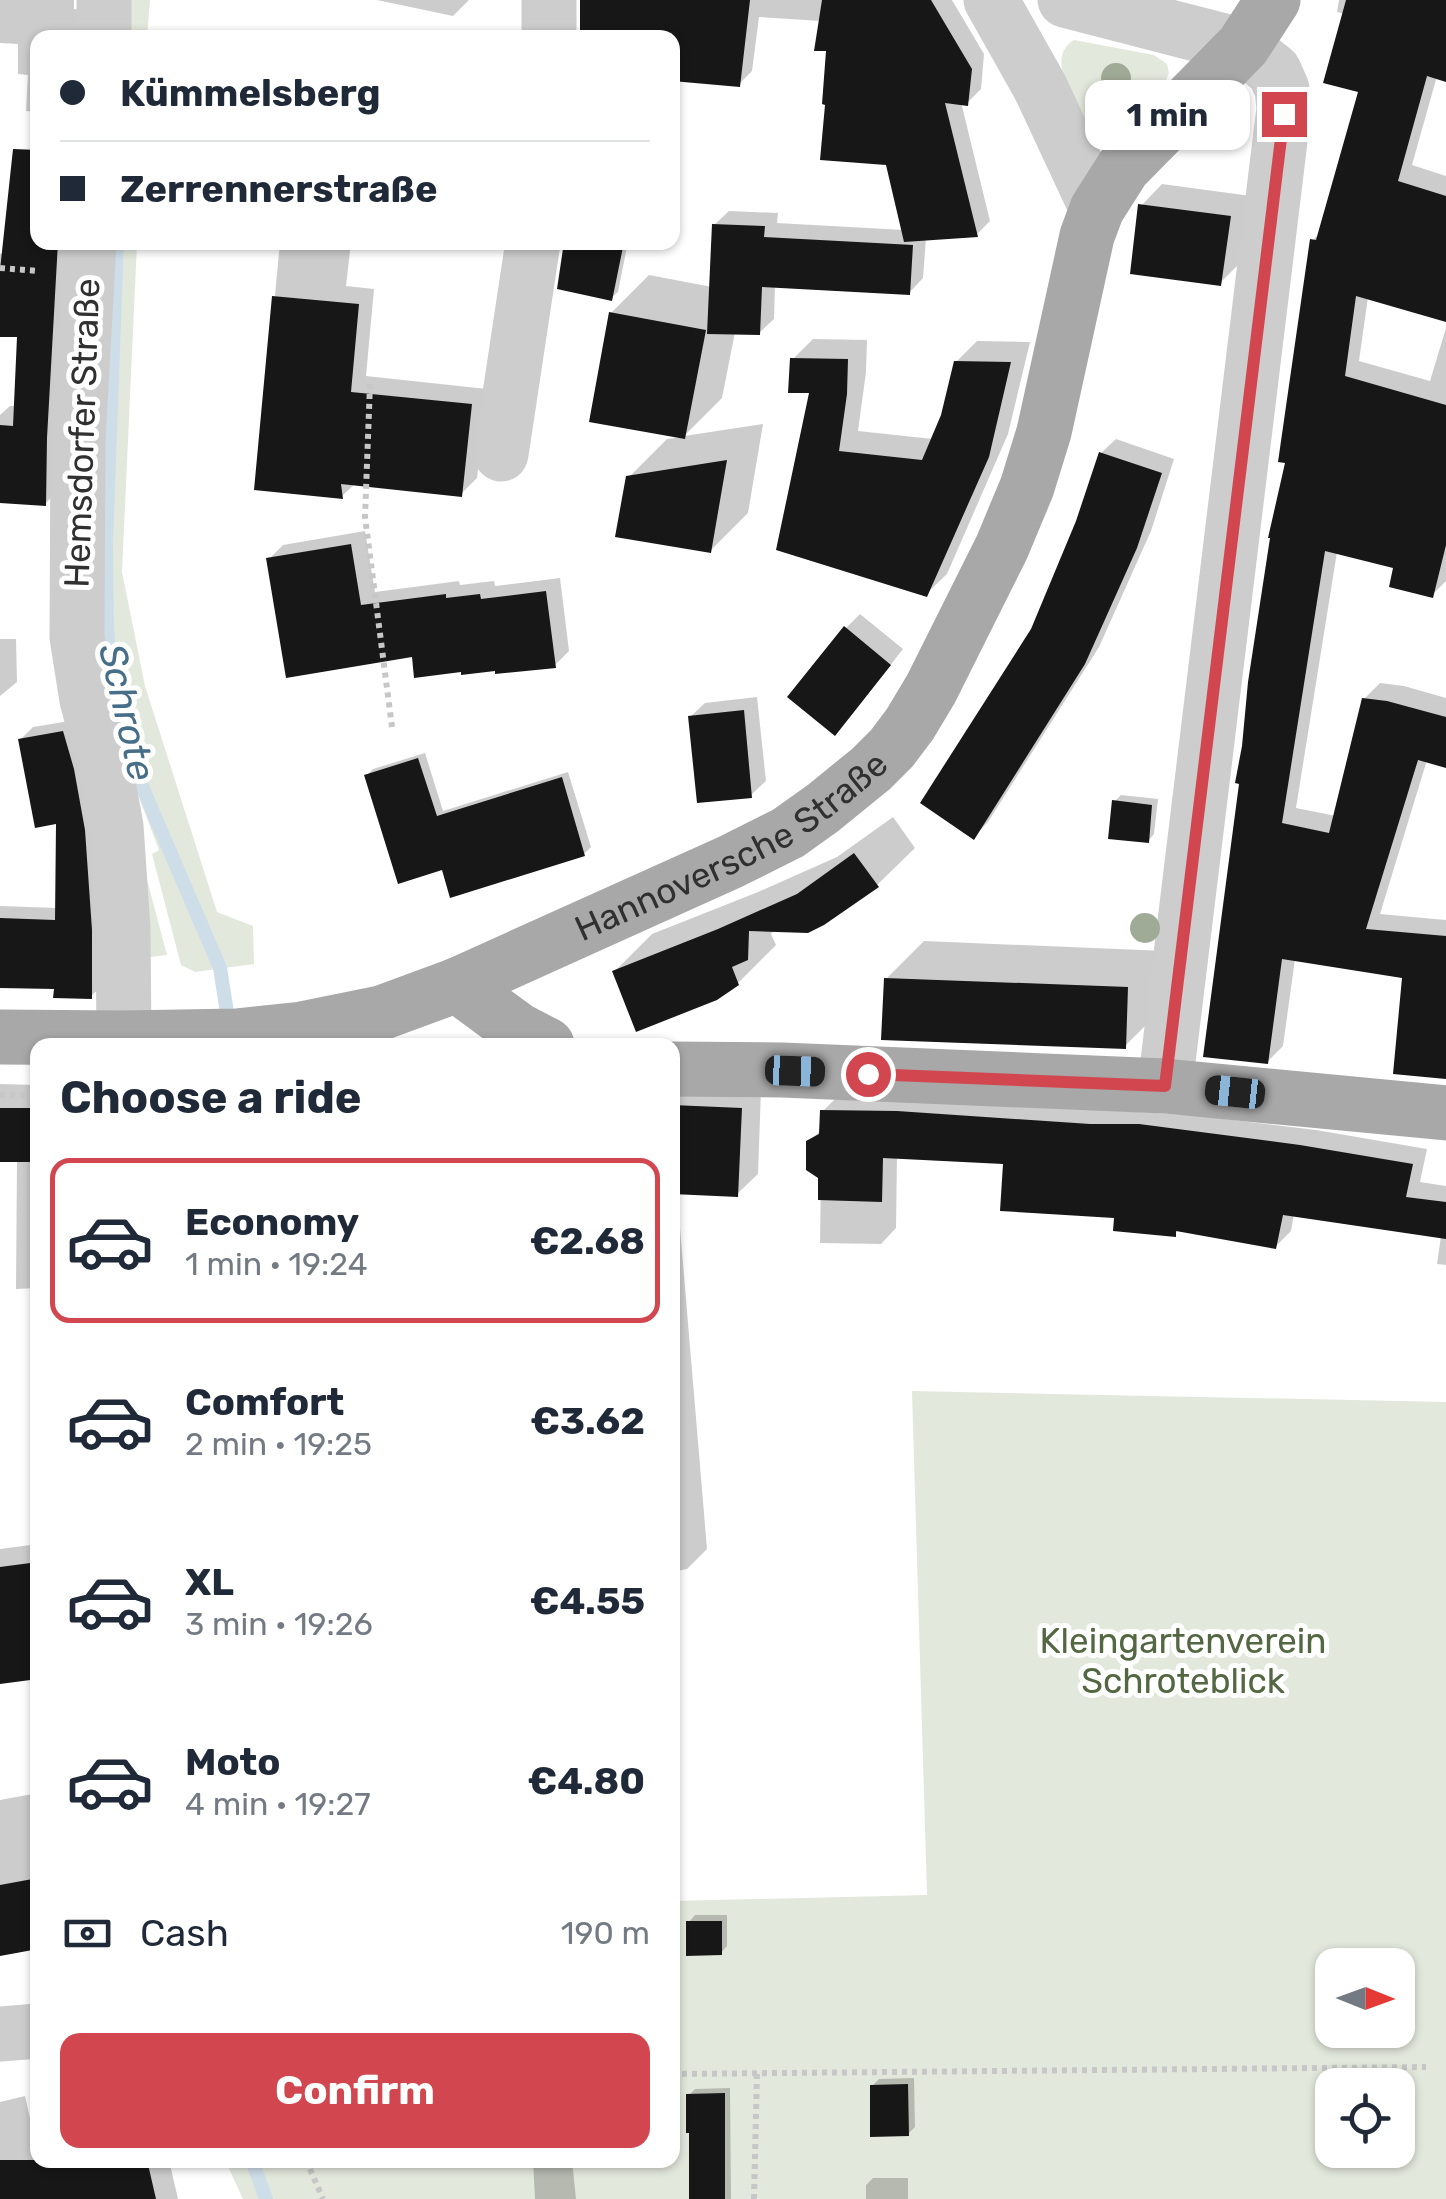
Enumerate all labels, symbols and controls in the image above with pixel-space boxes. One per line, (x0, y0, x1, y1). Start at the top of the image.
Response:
text: Kümmelsberg (120, 70, 381, 116)
callout: 1 min (1084, 79, 1249, 149)
route end (1262, 92, 1307, 137)
text: 1 min (1127, 96, 1208, 134)
text: Zerrennerstraße (120, 166, 437, 212)
street label: Hemsdorfer Straße (56, 278, 108, 588)
water label: Schrote (89, 639, 165, 785)
street label: Hannoversche Straße (568, 743, 897, 950)
route start (846, 1052, 891, 1097)
car (764, 1055, 826, 1087)
text: Choose a ride (60, 1071, 362, 1124)
car (1204, 1074, 1266, 1110)
icon: car (65, 1196, 155, 1286)
text: Economy (185, 1199, 359, 1245)
text: €2.68 (529, 1218, 645, 1264)
text: 1 min · 19:24 (185, 1245, 368, 1283)
icon: car (65, 1376, 155, 1466)
text: Comfort (185, 1379, 344, 1425)
text: €3.62 (530, 1398, 645, 1444)
text: 2 min · 19:25 (185, 1425, 372, 1463)
icon: car (65, 1556, 155, 1646)
text: XL (185, 1559, 234, 1605)
text: €4.55 (530, 1578, 645, 1624)
text: 3 min · 19:26 (185, 1605, 373, 1643)
park label: Kleingartenverein Schroteblick (1040, 1620, 1326, 1702)
icon: car (65, 1736, 155, 1826)
text: Moto (185, 1739, 281, 1785)
text: €4.80 (527, 1758, 645, 1804)
text: 4 min · 19:27 (185, 1785, 371, 1823)
icon: cash (60, 1906, 115, 1961)
text: Cash (140, 1910, 229, 1956)
text: 190 m (561, 1914, 650, 1952)
north arrow (1315, 1948, 1415, 2048)
map controls (1315, 1948, 1415, 2168)
button: Confirm (60, 2033, 650, 2148)
button: locate (1315, 2068, 1415, 2168)

